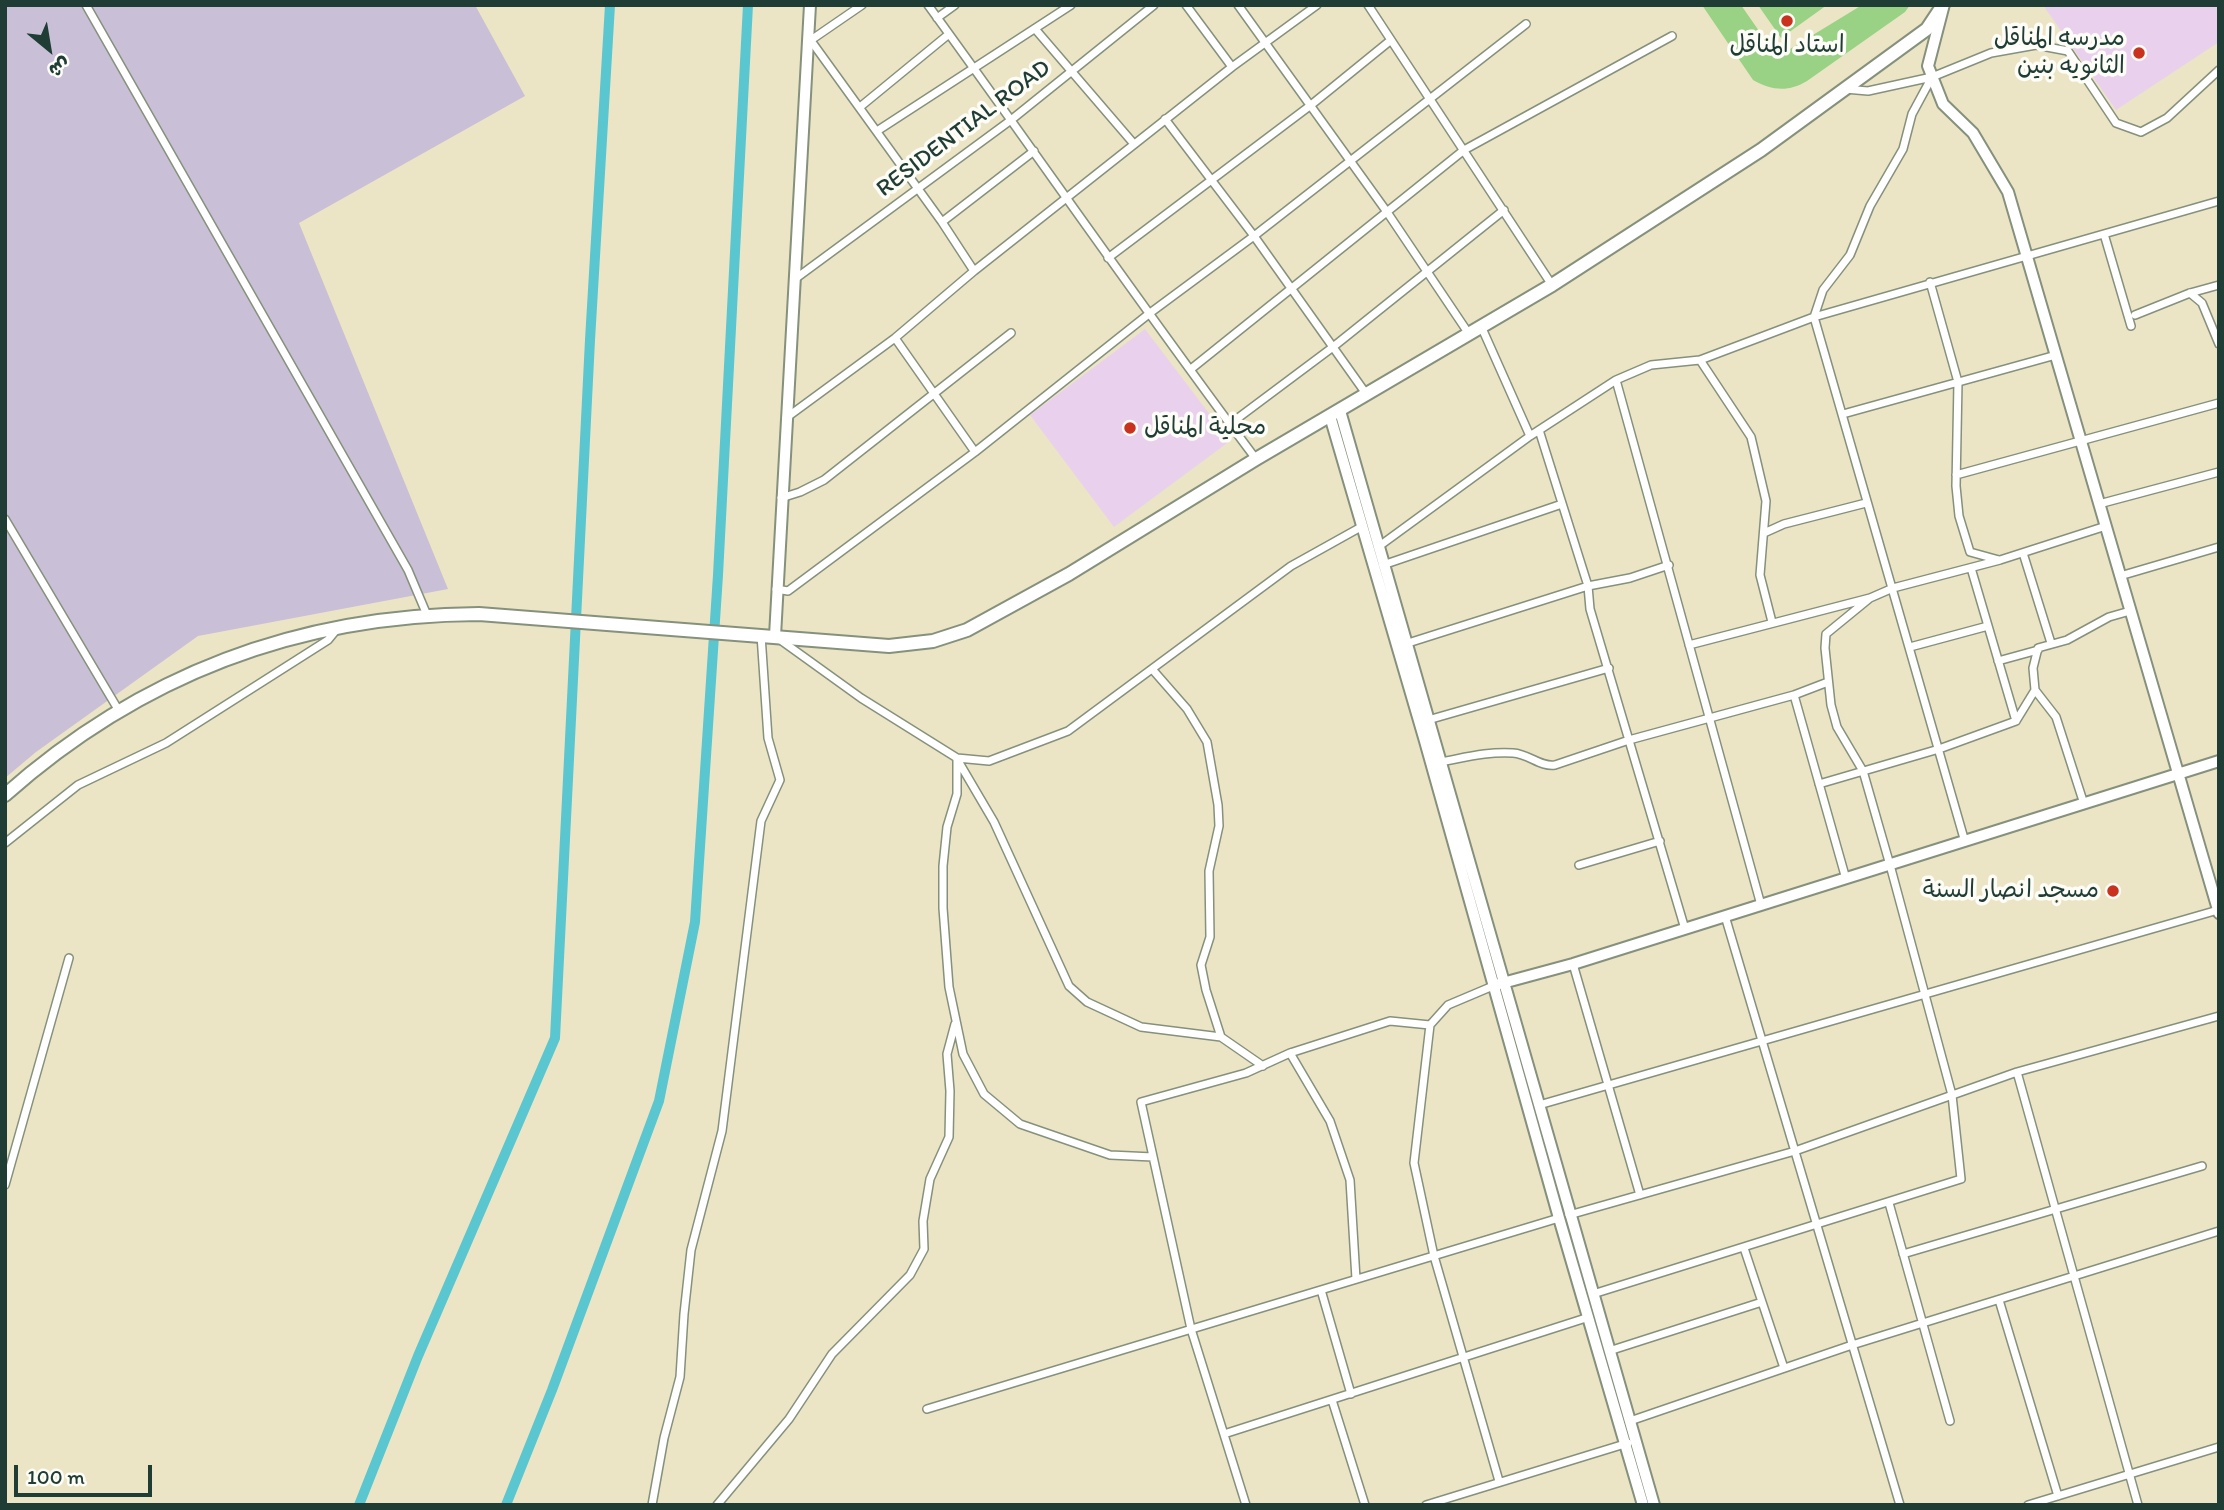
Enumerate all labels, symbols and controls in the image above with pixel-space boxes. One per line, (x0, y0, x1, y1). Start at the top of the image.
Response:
marker: استاد المناقل (1779, 13, 1795, 29)
north arrow (14, 14, 84, 84)
place label: مدرسه المناقل الثانويه بنين (1994, 25, 2125, 81)
place label: استاد المناقل (1729, 32, 1845, 60)
marker: مدرسه المناقل الثانويه بنين (2131, 45, 2147, 61)
text: ش (45, 52, 75, 83)
street label: RESIDENTIAL ROAD (871, 54, 1057, 204)
place label: محلية المناقل (1144, 414, 1266, 442)
marker: محلية المناقل (1122, 420, 1138, 436)
place label: مسجد انصار السنة (1923, 877, 2099, 905)
marker: مسجد انصار السنة (2105, 883, 2121, 899)
scale bar (18, 1450, 156, 1494)
text: 100 m (27, 1464, 85, 1489)

